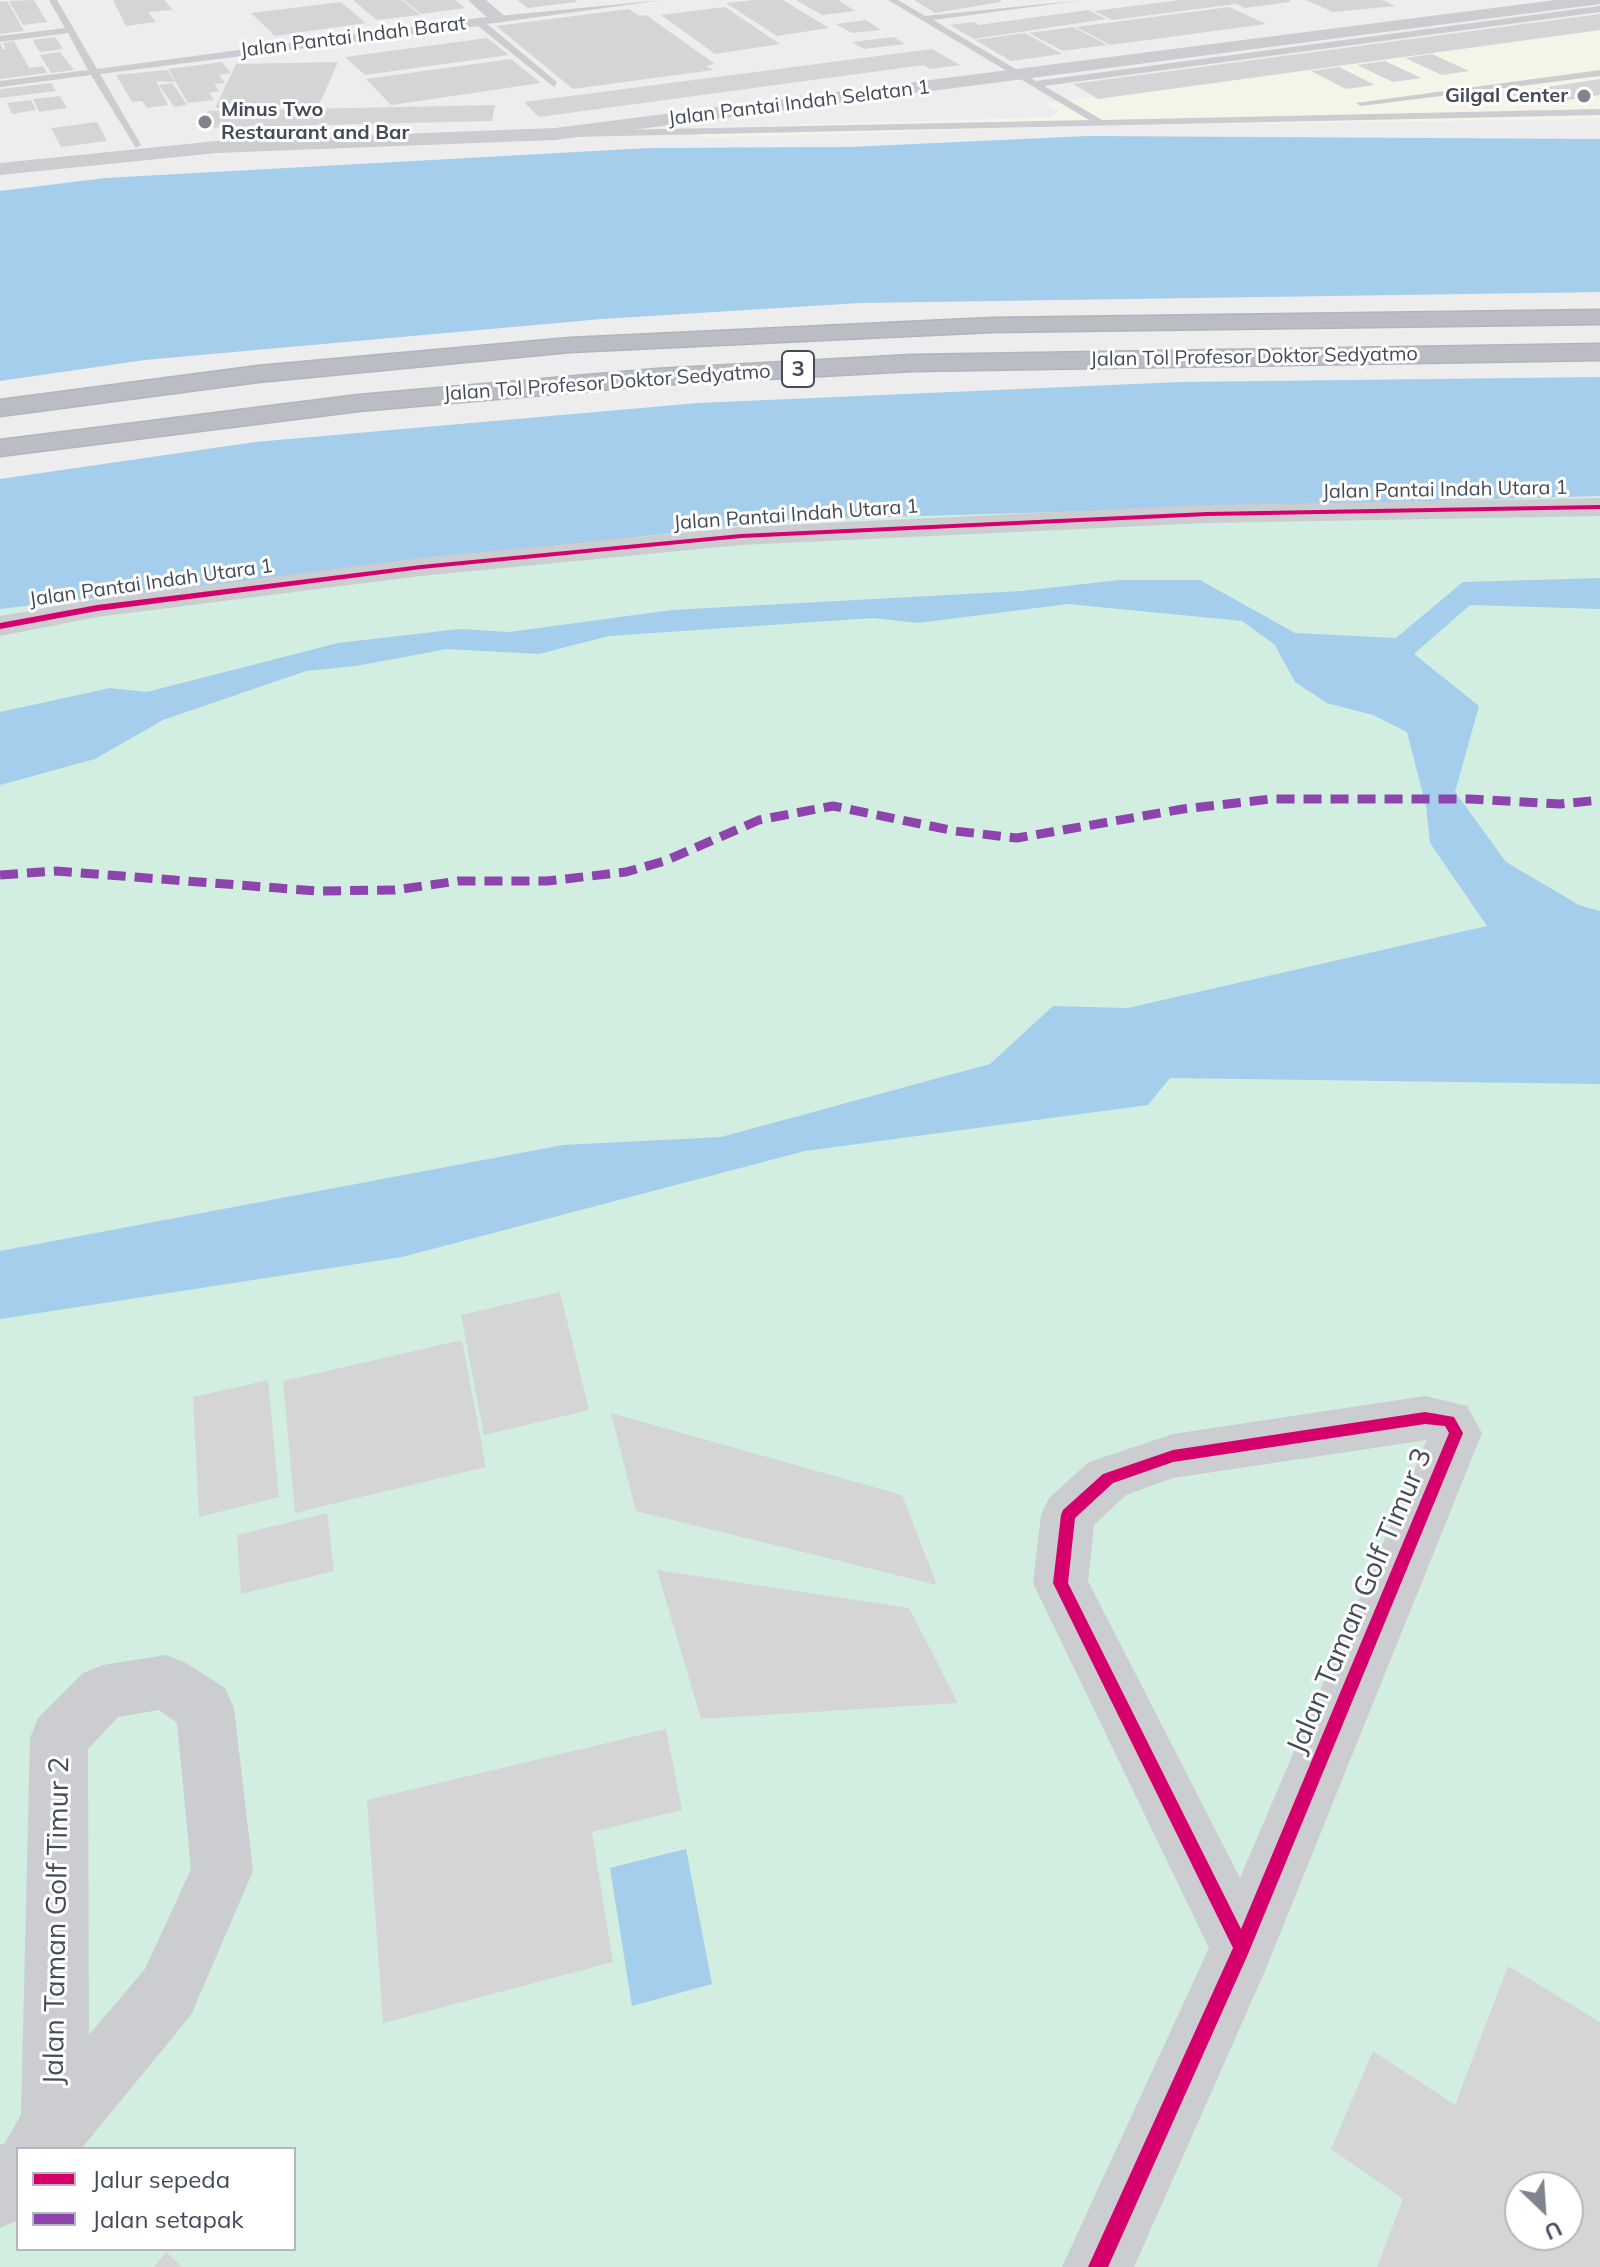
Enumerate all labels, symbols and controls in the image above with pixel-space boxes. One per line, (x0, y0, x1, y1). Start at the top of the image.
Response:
street label: Jalan Pantai Indah Barat (239, 11, 467, 63)
street label: Jalan Pantai Indah Selatan 1 (667, 75, 931, 131)
place label: Gilgal Center (1445, 84, 1568, 108)
marker: Gilgal Center (1575, 87, 1593, 105)
place label: Minus Two Restaurant and Bar (221, 98, 409, 145)
marker: Minus Two Restaurant and Bar (196, 113, 214, 131)
street label: Jalan Tol Profesor Doktor Sedyatmo (1090, 342, 1418, 372)
road number: 3 (782, 351, 814, 387)
street label: Jalan Tol Profesor Doktor Sedyatmo (443, 360, 771, 406)
street label: Jalan Pantai Indah Utara 1 (1322, 476, 1568, 504)
street label: Jalan Pantai Indah Utara 1 (673, 494, 919, 536)
street label: Jalan Pantai Indah Utara 1 (28, 554, 274, 612)
street label: Jalan Taman Golf Timur 3 (1280, 1443, 1440, 1759)
street label: Jalan Taman Golf Timur 2 (37, 1757, 77, 2085)
legend (16, 2147, 296, 2251)
text: Jalur sepeda (92, 2164, 230, 2194)
north arrow (1504, 2171, 1584, 2251)
text: Jalan setapak (92, 2204, 244, 2234)
text: U (1540, 2215, 1567, 2247)

